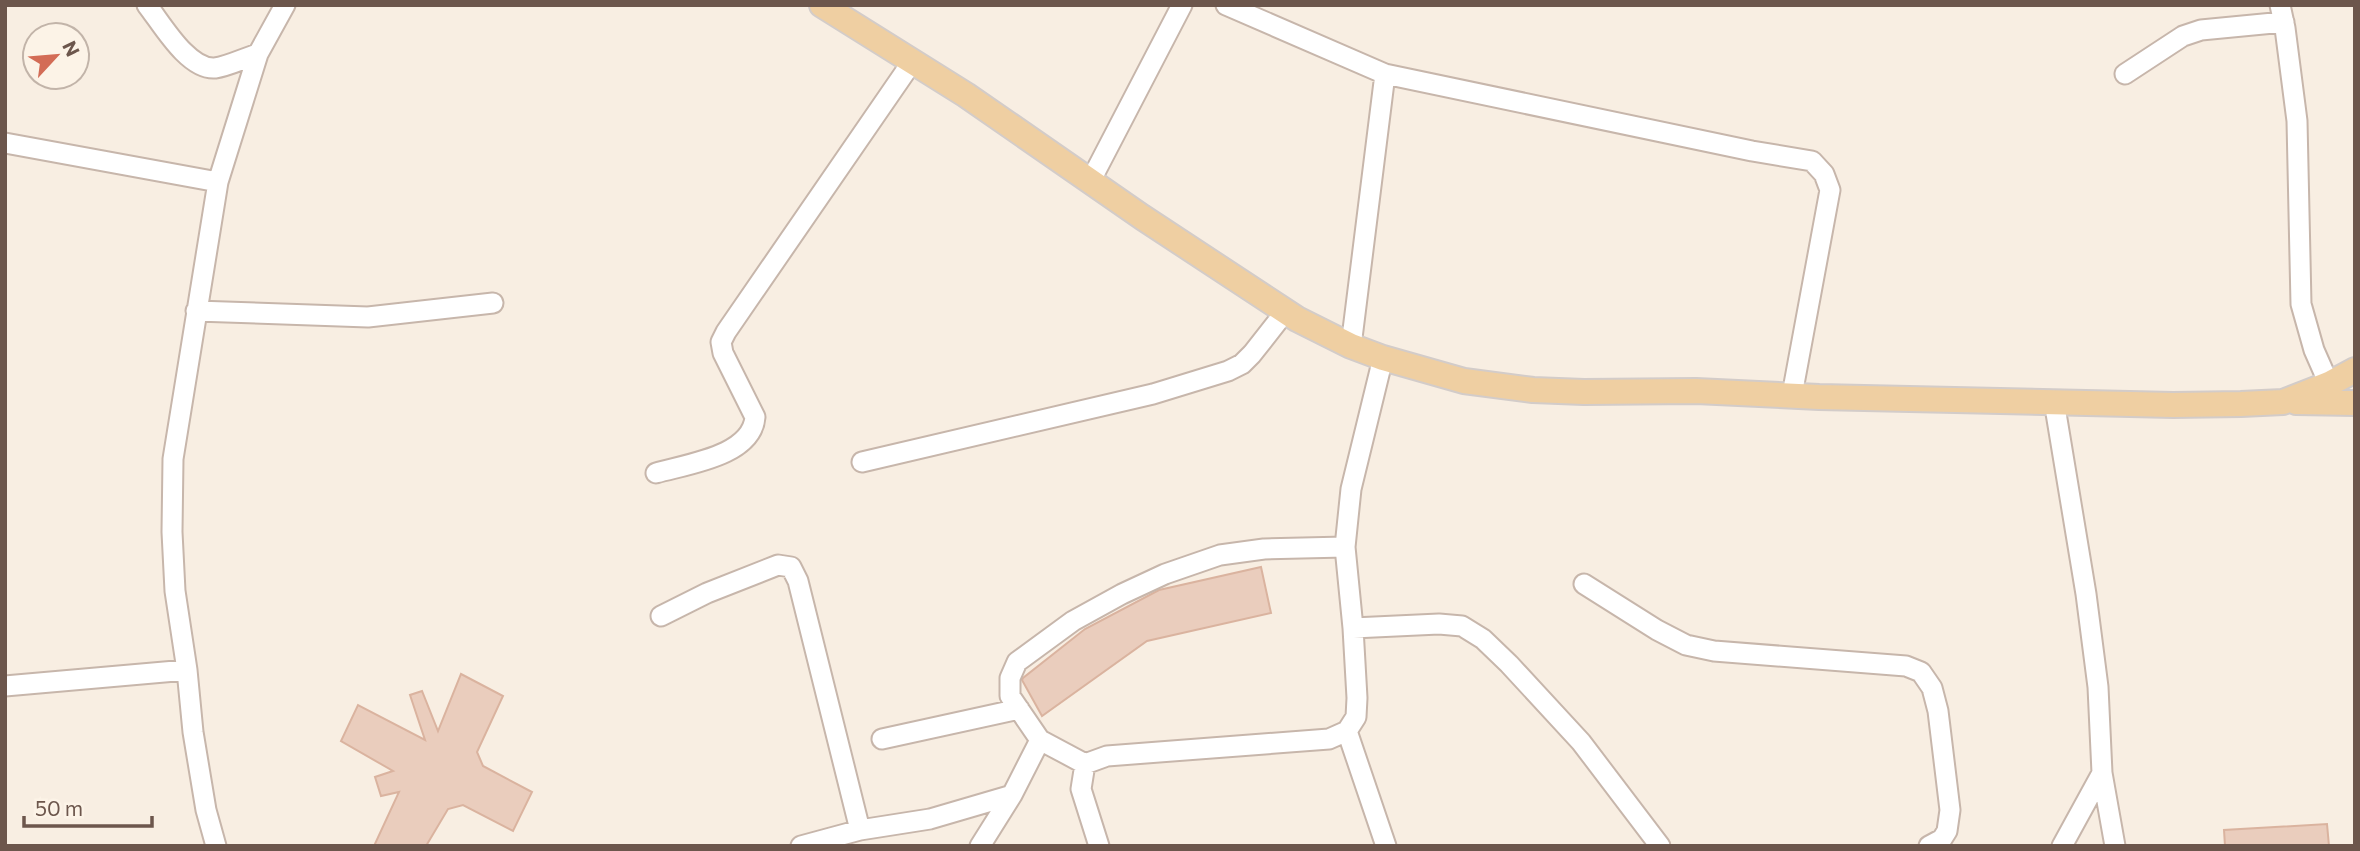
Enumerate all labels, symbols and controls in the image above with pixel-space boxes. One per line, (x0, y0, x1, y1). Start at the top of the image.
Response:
north arrow (21, 21, 91, 91)
text: N (58, 37, 85, 60)
scale bar (24, 784, 152, 828)
text: 50 m (35, 795, 83, 820)

